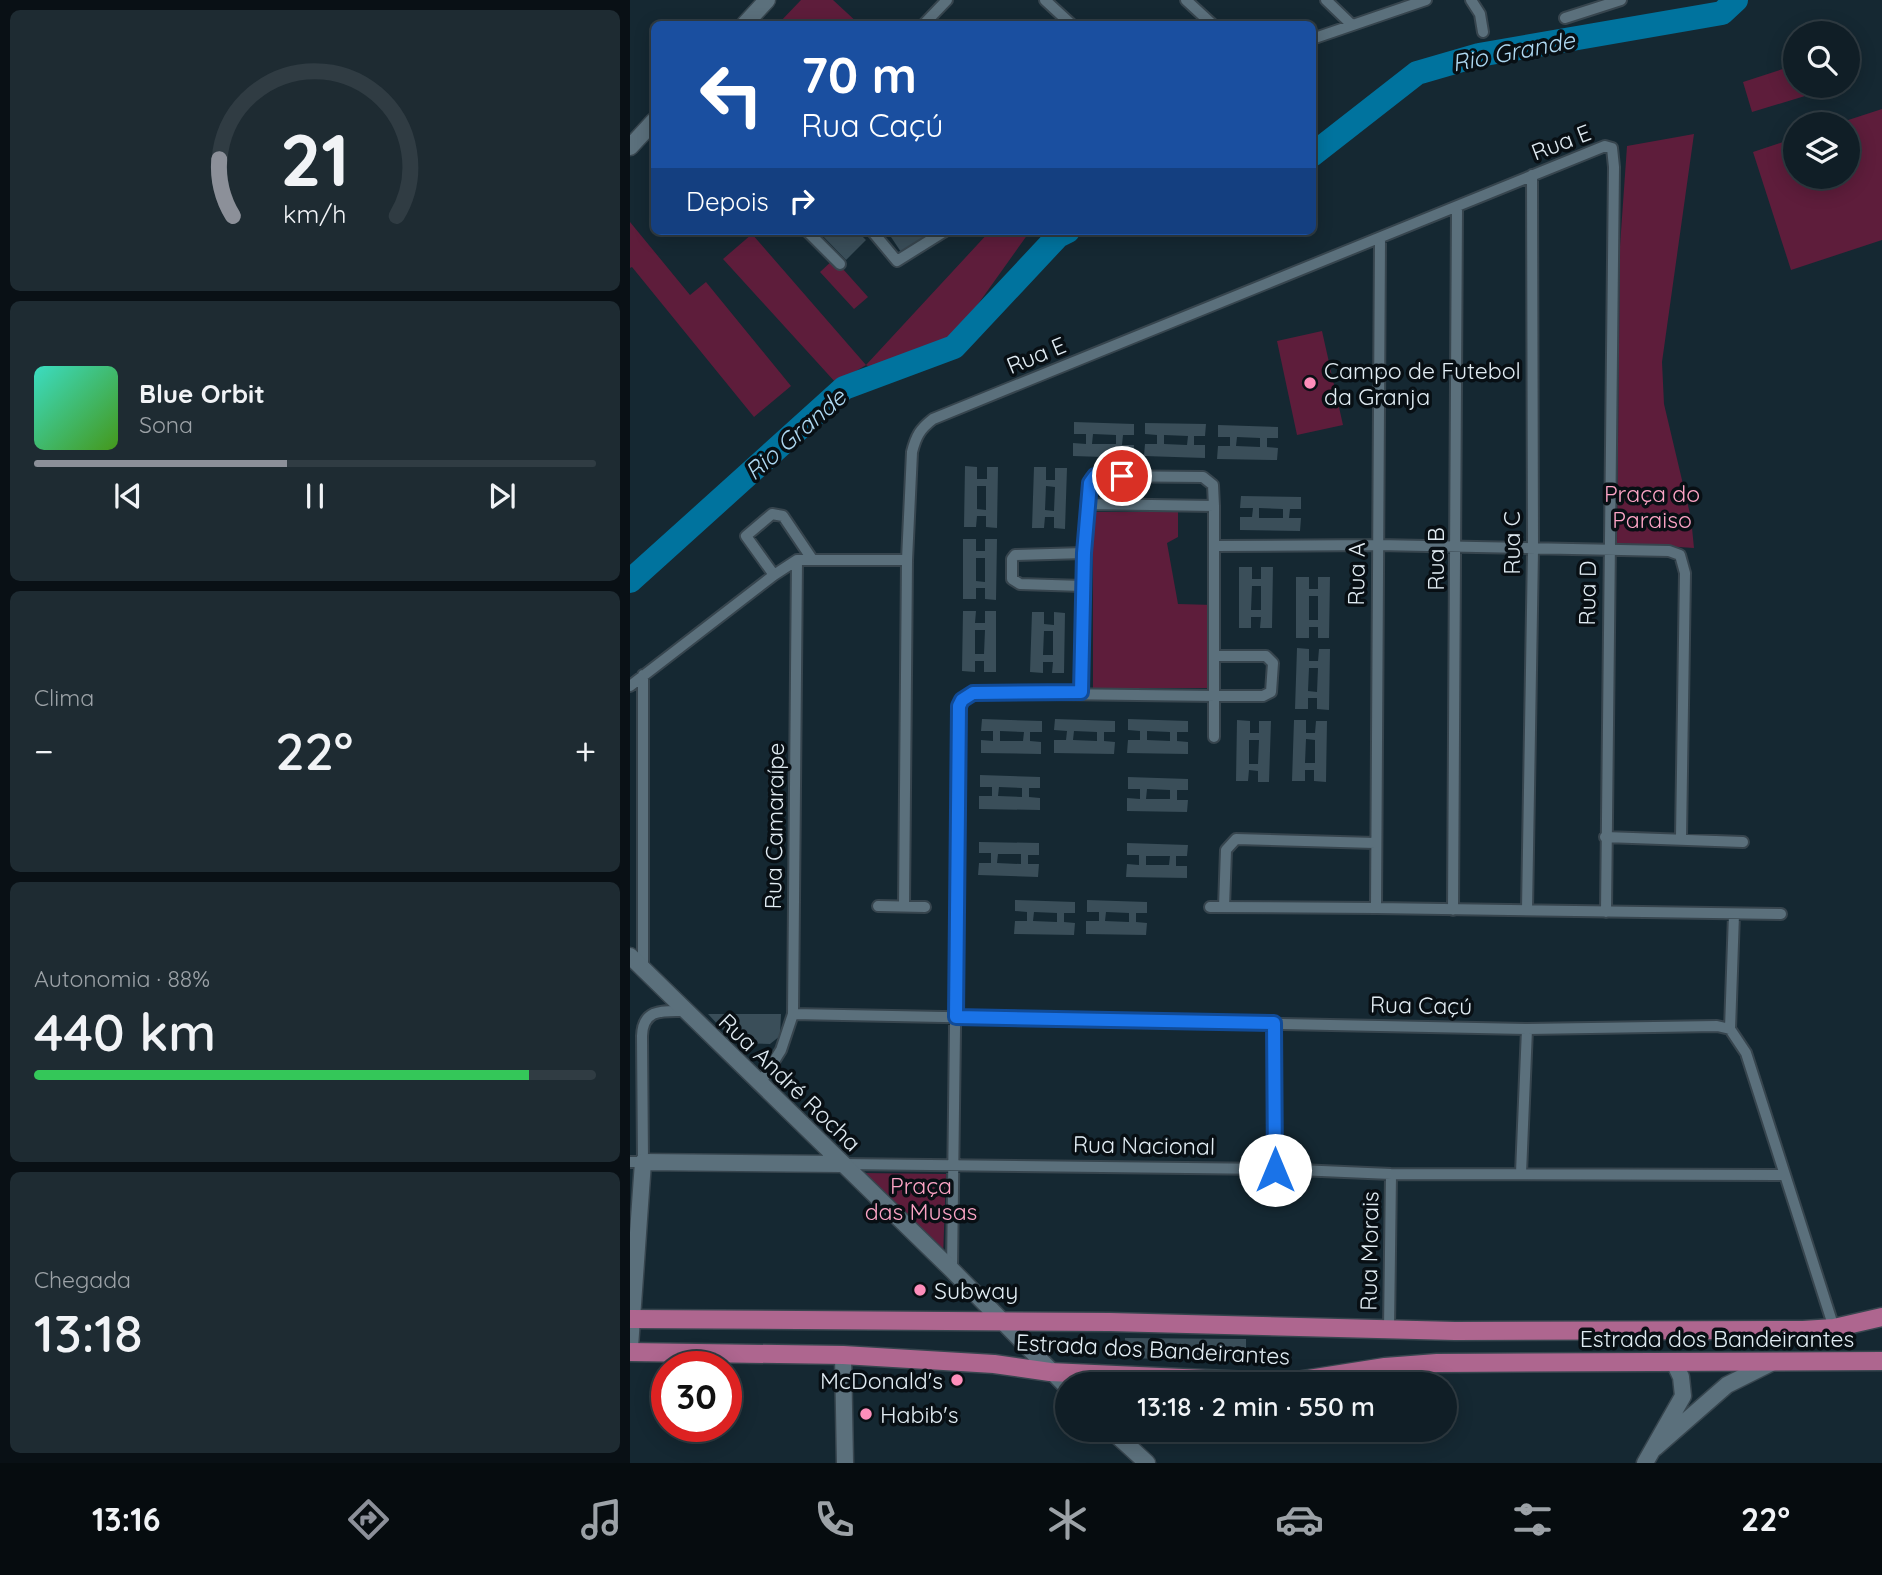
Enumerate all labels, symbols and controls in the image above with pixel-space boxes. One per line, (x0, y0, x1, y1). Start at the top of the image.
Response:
map controls (1783, 21, 1860, 189)
button: search (1783, 21, 1860, 98)
water label: Rio Grande (1449, 24, 1578, 78)
text: 70 m (801, 44, 917, 105)
icon: left (686, 49, 777, 140)
text: Rua Caçú (801, 105, 944, 145)
button: layers (1783, 112, 1860, 189)
text: 21 (280, 114, 350, 205)
street label: Rua E (1527, 117, 1595, 167)
icon: right (783, 182, 821, 220)
text: Depois (686, 185, 769, 218)
text: km/h (283, 198, 347, 229)
street label: Rua E (1002, 330, 1070, 380)
place label: Campo de Futebol da Granja (1324, 356, 1521, 411)
marker: Campo de Futebol da Granja (1302, 375, 1318, 391)
text: Blue Orbit (139, 377, 265, 410)
water label: Rio Grande (738, 381, 853, 486)
text: Sona (139, 410, 193, 439)
pin (1092, 446, 1152, 506)
icon: arrive (1103, 457, 1141, 495)
icon: previous (109, 477, 147, 515)
icon: pause (296, 477, 334, 515)
icon: next (483, 477, 521, 515)
park label: Praça do Paraiso (1604, 479, 1700, 534)
street label: Rua C (1497, 511, 1526, 575)
street label: Rua B (1421, 527, 1450, 591)
street label: Rua A (1341, 542, 1371, 606)
street label: Rua D (1572, 560, 1602, 626)
text: Clima (34, 683, 94, 712)
text: 22° (275, 718, 353, 783)
text: − (34, 727, 54, 775)
text: + (575, 727, 596, 775)
street label: Rua Camaraípe (758, 742, 790, 910)
text: Autonomia · 88% (34, 964, 210, 993)
street label: Rua Caçú (1370, 990, 1472, 1020)
text: 440 km (34, 999, 216, 1064)
street label: Rua André Rocha (713, 1007, 867, 1157)
street label: Rua Nacional (1073, 1129, 1215, 1161)
position arrow (1238, 1133, 1312, 1207)
park label: Praça das Musas (865, 1171, 977, 1226)
street label: Rua Morais (1353, 1191, 1385, 1311)
text: Chegada (34, 1265, 131, 1294)
place label: Subway (934, 1276, 1018, 1305)
marker: Subway (912, 1282, 928, 1298)
text: 13:18 (34, 1300, 143, 1365)
street label: Estrada dos Bandeirantes (1580, 1324, 1854, 1353)
street label: Estrada dos Bandeirantes (1015, 1327, 1291, 1371)
speed limit sign: 30 (651, 1351, 742, 1442)
place label: McDonald's (820, 1366, 943, 1395)
marker: McDonald's (949, 1372, 965, 1388)
text: 13:18 · 2 min · 550 m (1137, 1390, 1375, 1423)
place label: Habib's (880, 1400, 959, 1429)
marker: Habib's (858, 1406, 874, 1422)
icon: directions (344, 1495, 393, 1544)
icon: music (577, 1495, 626, 1544)
icon: phone (810, 1495, 859, 1544)
icon: climate (1043, 1495, 1092, 1544)
icon: car (1275, 1495, 1324, 1544)
icon: filters (1508, 1495, 1557, 1544)
text: 13:16 (92, 1499, 160, 1539)
text: 22° (1741, 1499, 1790, 1539)

